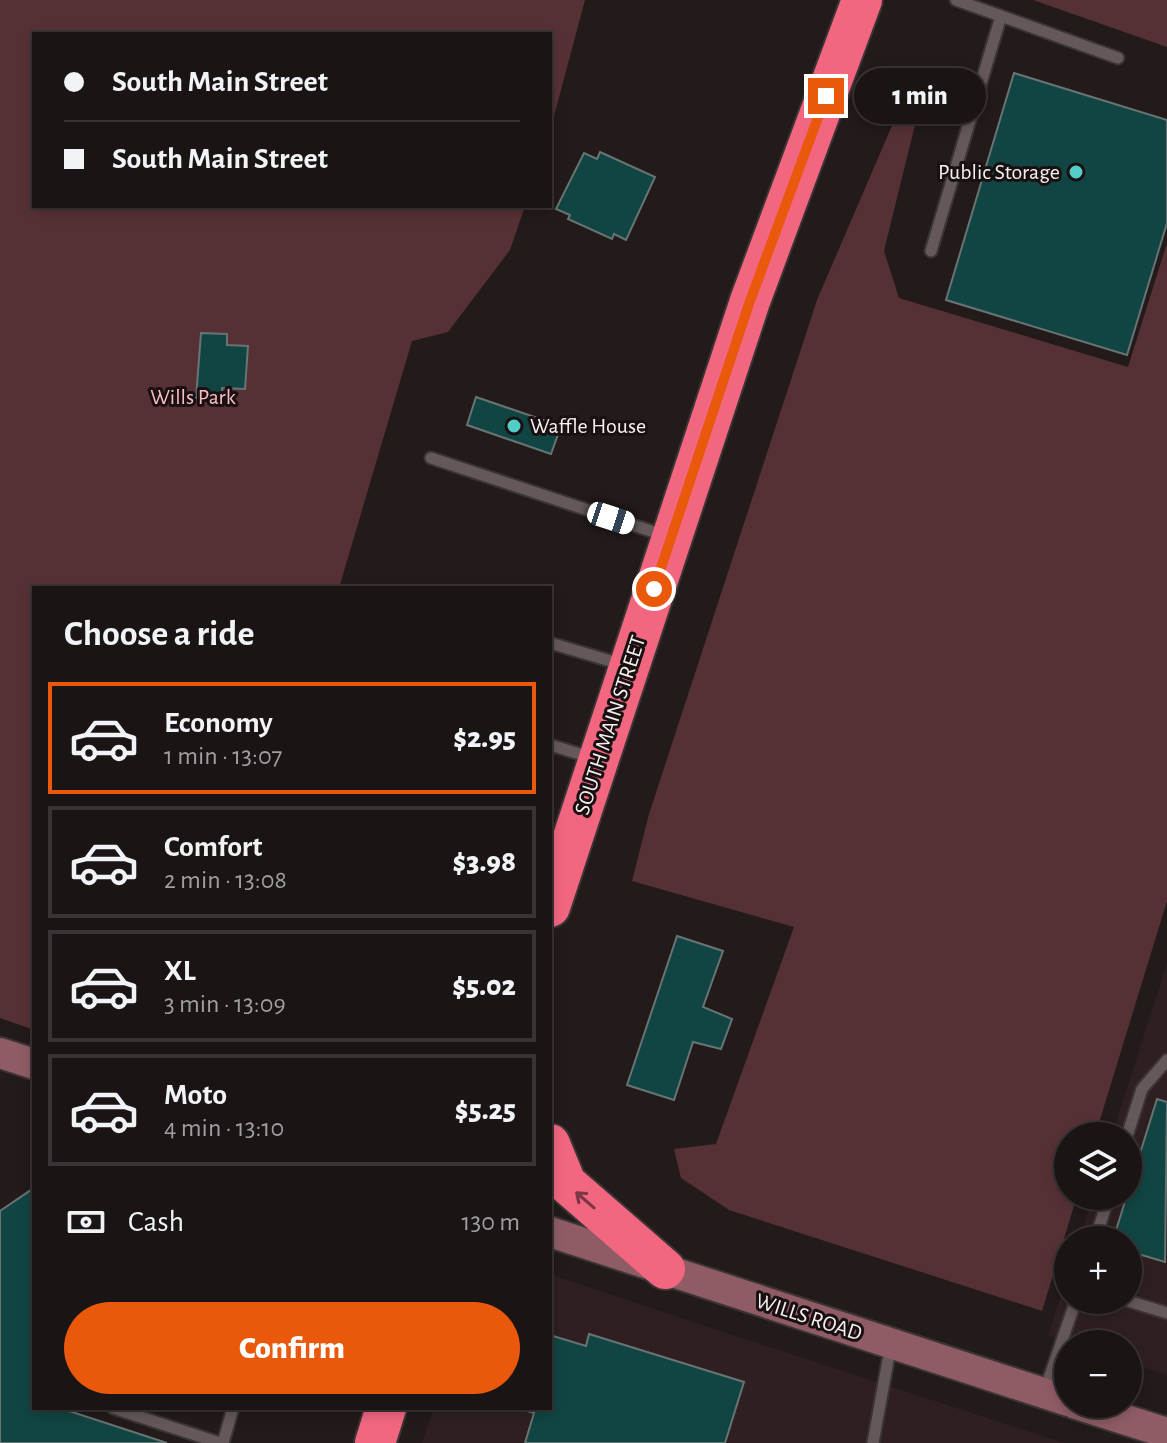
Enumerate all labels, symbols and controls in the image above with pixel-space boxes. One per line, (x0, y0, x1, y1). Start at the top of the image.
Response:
text: South Main Street (112, 67, 328, 97)
callout: 1 min (854, 68, 986, 124)
route end (808, 78, 844, 114)
text: 1 min (892, 83, 948, 109)
text: South Main Street (112, 144, 328, 174)
place label: Public Storage (938, 161, 1060, 183)
marker: Public Storage (1067, 163, 1085, 181)
park label: Wills Park (150, 386, 236, 408)
place label: Waffle House (530, 415, 646, 437)
marker: Waffle House (505, 417, 523, 435)
car (584, 499, 638, 537)
route start (636, 571, 672, 607)
text: Choose a ride (64, 616, 254, 652)
street label: SOUTH MAIN STREET (571, 632, 649, 817)
icon: car (68, 702, 140, 774)
text: Economy (164, 708, 273, 738)
text: $2.95 (453, 723, 516, 753)
text: 1 min · 13:07 (164, 743, 282, 769)
icon: car (68, 826, 140, 898)
text: Comfort (164, 832, 263, 862)
text: $3.98 (452, 847, 516, 877)
text: 2 min · 13:08 (164, 867, 287, 893)
icon: car (68, 950, 140, 1022)
text: XL (164, 956, 196, 986)
text: $5.02 (452, 971, 516, 1001)
text: 3 min · 13:09 (164, 991, 286, 1017)
icon: car (68, 1074, 140, 1146)
text: Moto (164, 1080, 227, 1110)
text: $5.25 (455, 1095, 516, 1125)
text: 4 min · 13:10 (164, 1115, 284, 1141)
map controls (1054, 1122, 1142, 1418)
button: layers (1054, 1122, 1142, 1210)
one-way arrow (575, 1191, 595, 1209)
icon: cash (64, 1200, 108, 1244)
text: Cash (128, 1207, 184, 1237)
text: 130 m (462, 1209, 520, 1235)
button: + (1054, 1226, 1142, 1314)
street label: WILLS ROAD (753, 1289, 865, 1345)
button: Confirm (64, 1302, 520, 1394)
button: − (1054, 1330, 1142, 1418)

